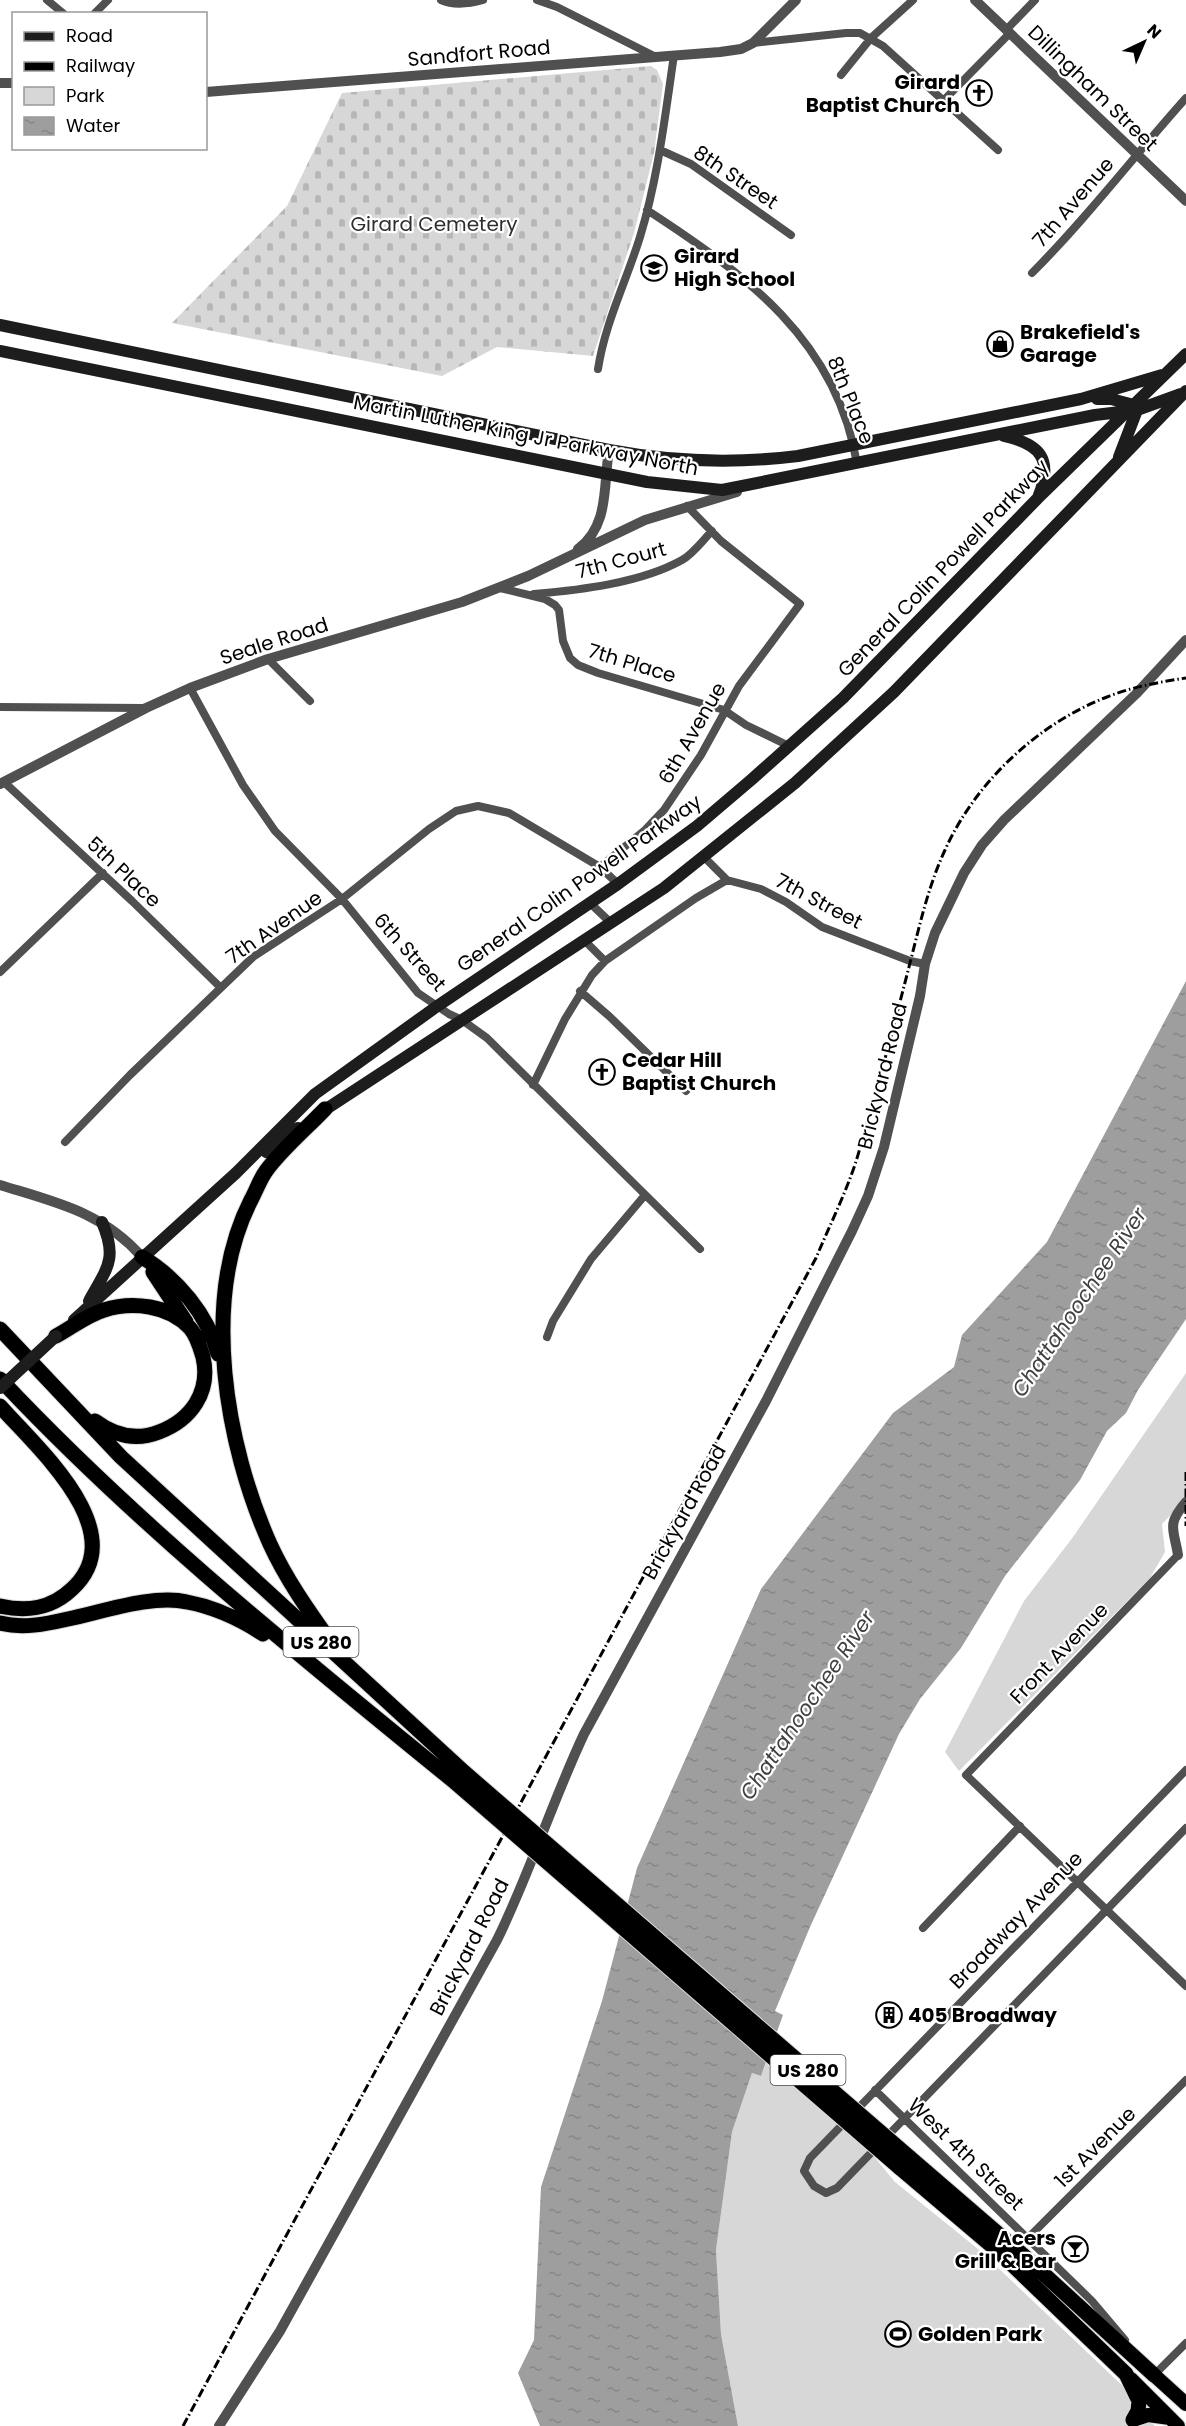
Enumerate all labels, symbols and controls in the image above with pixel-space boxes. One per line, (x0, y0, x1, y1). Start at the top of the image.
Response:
legend (12, 12, 207, 150)
north arrow (1114, 12, 1174, 72)
street label: Dillingham Street (1022, 19, 1164, 157)
text: N (1142, 19, 1166, 44)
text: Road (66, 23, 113, 48)
street label: Sandfort Road (407, 33, 551, 73)
text: Railway (66, 53, 135, 78)
place label: Girard Baptist Church (806, 68, 960, 119)
church icon: Girard Baptist Church (964, 78, 994, 108)
text: Park (66, 83, 105, 108)
text: Water (66, 113, 120, 138)
street label: 8th Street (688, 138, 784, 216)
street label: 7th Avenue (1026, 151, 1120, 253)
park label: Girard Cemetery (350, 210, 518, 238)
place label: Girard High School (674, 242, 795, 293)
school or university icon: Girard High School (639, 253, 669, 283)
place label: Brakefield's Garage (1020, 318, 1140, 369)
shop icon: Brakefield's Garage (985, 329, 1015, 359)
street label: 8th Place (821, 352, 881, 448)
street label: Martin Luther King Jr Parkway North (351, 388, 701, 482)
street label: General Colin Powell Parkway (831, 453, 1055, 683)
street label: 7th Court (573, 535, 669, 585)
street label: Seale Road (216, 610, 332, 672)
street label: 7th Place (584, 636, 680, 690)
street label: 6th Avenue (652, 677, 732, 789)
street label: General Colin Powell Parkway (451, 787, 707, 979)
street label: 5th Place (81, 830, 167, 914)
street label: 7th Street (771, 866, 867, 936)
street label: 7th Avenue (220, 884, 328, 970)
street label: 6th Street (367, 907, 453, 997)
street label: Brickyard Road (850, 1000, 914, 1152)
place label: Cedar Hill Baptist Church (622, 1046, 776, 1097)
church icon: Cedar Hill Baptist Church (587, 1057, 617, 1087)
water label: Chattahoochee River (1005, 1201, 1154, 1402)
street label: Brickyard Road (635, 1440, 733, 1584)
street label: Front Avenue (1003, 1596, 1115, 1710)
water label: Chattahoochee River (733, 1604, 882, 1805)
road number: US 280 (284, 1627, 358, 1657)
street label: Broadway Avenue (943, 1845, 1089, 1995)
street label: Brickyard Road (422, 1874, 516, 2020)
building icon: 405 Broadway (874, 2000, 904, 2030)
place label: 405 Broadway (908, 2001, 1057, 2029)
road number: US 280 (770, 2055, 846, 2085)
street label: West 4th Street (902, 2091, 1030, 2217)
street label: 1st Avenue (1048, 2100, 1142, 2194)
place label: Acers Grill & Bar (955, 2224, 1056, 2275)
bar icon: Acers Grill & Bar (1060, 2234, 1090, 2264)
sports icon: Golden Park (883, 2319, 913, 2349)
place label: Golden Park (918, 2320, 1043, 2348)

